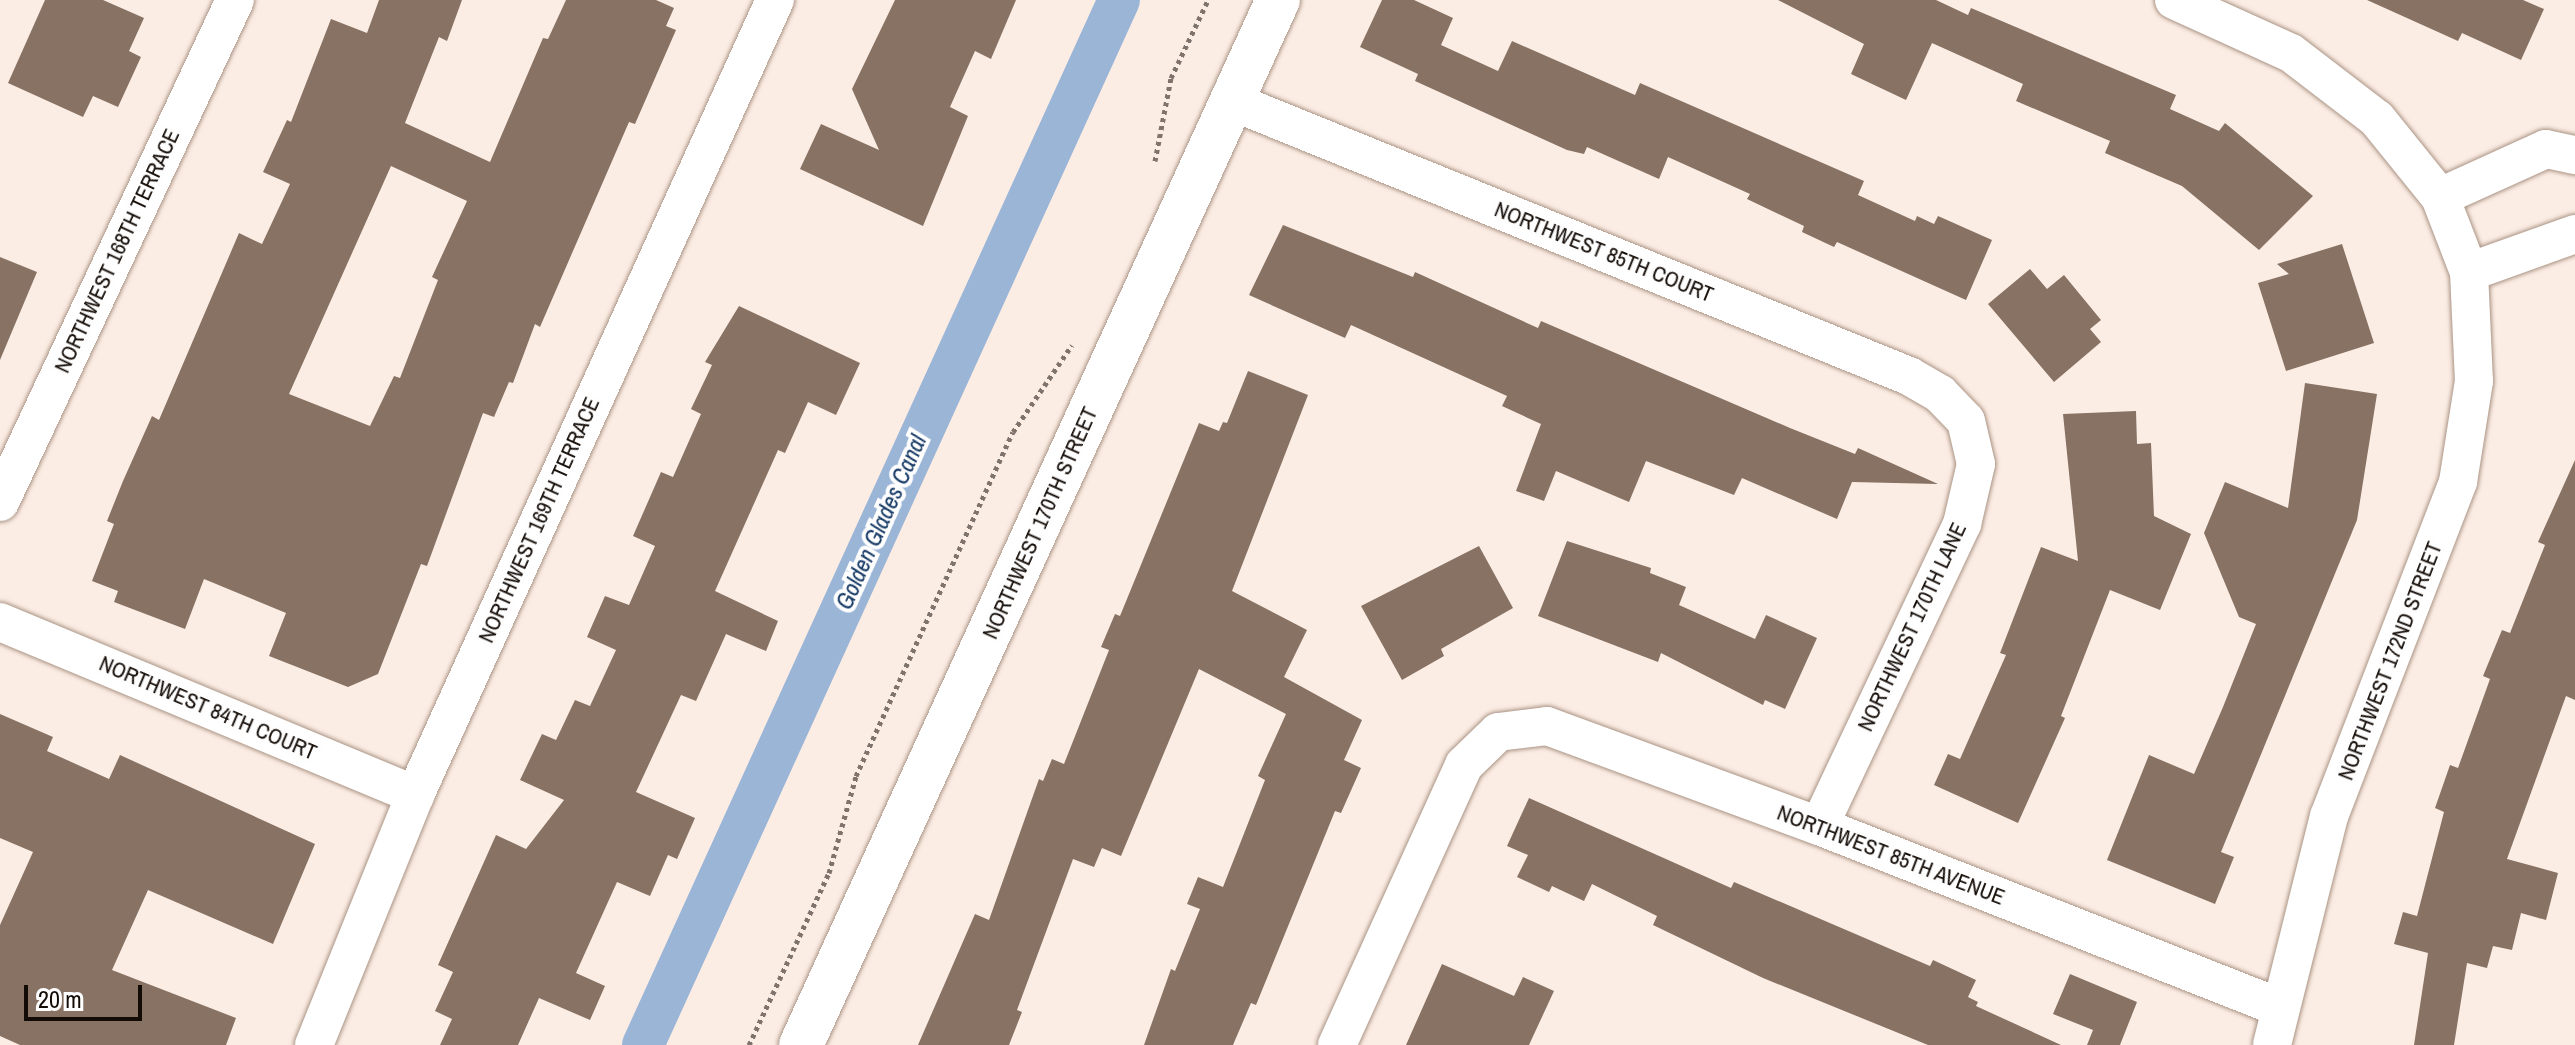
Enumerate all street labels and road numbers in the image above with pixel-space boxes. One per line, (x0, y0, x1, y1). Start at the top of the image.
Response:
street label: NORTHWEST 168TH TERRACE (49, 125, 185, 377)
street label: NORTHWEST 85TH COURT (1491, 196, 1717, 308)
street label: NORTHWEST 169TH TERRACE (473, 393, 605, 647)
street label: NORTHWEST 170TH STREET (977, 403, 1103, 643)
street label: NORTHWEST 170TH LANE (1852, 518, 1972, 736)
street label: NORTHWEST 172ND STREET (2332, 538, 2448, 784)
street label: NORTHWEST 84TH COURT (95, 650, 321, 766)
street label: NORTHWEST 85TH AVENUE (1773, 799, 2009, 911)

